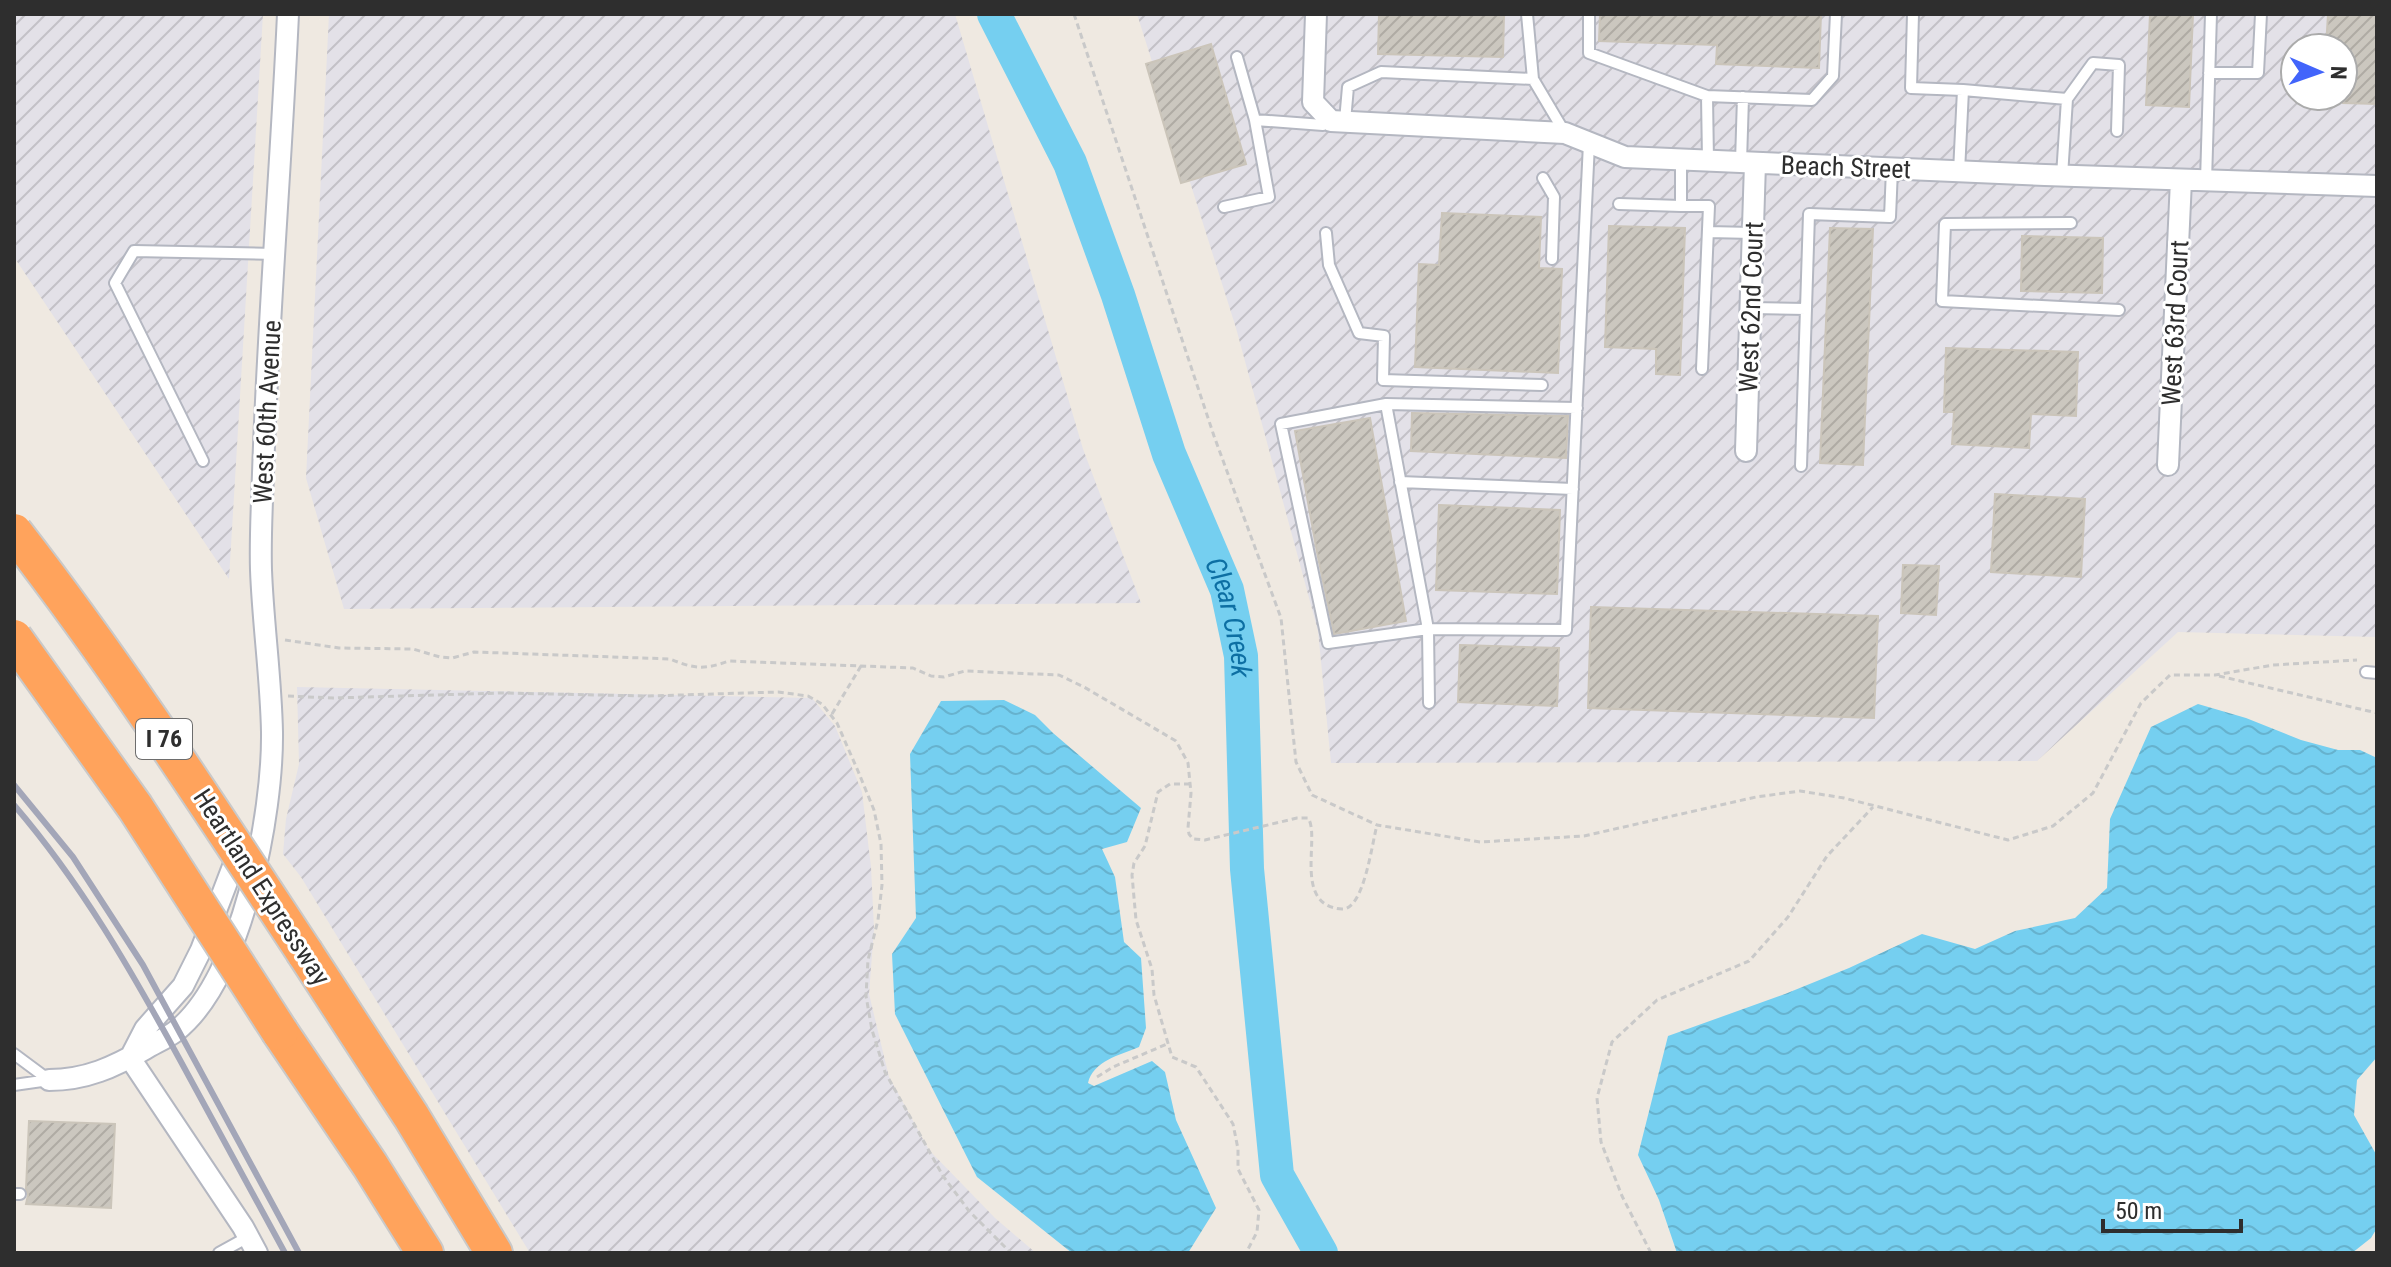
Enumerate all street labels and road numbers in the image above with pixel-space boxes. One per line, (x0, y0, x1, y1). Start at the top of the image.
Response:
street label: Beach Street (1780, 150, 1912, 184)
street label: West 62nd Court (1733, 221, 1769, 393)
street label: West 63rd Court (2156, 239, 2194, 407)
street label: West 60th Avenue (247, 319, 287, 505)
road number: I 76 (136, 719, 192, 759)
street label: Heartland Expressway (187, 783, 337, 991)

